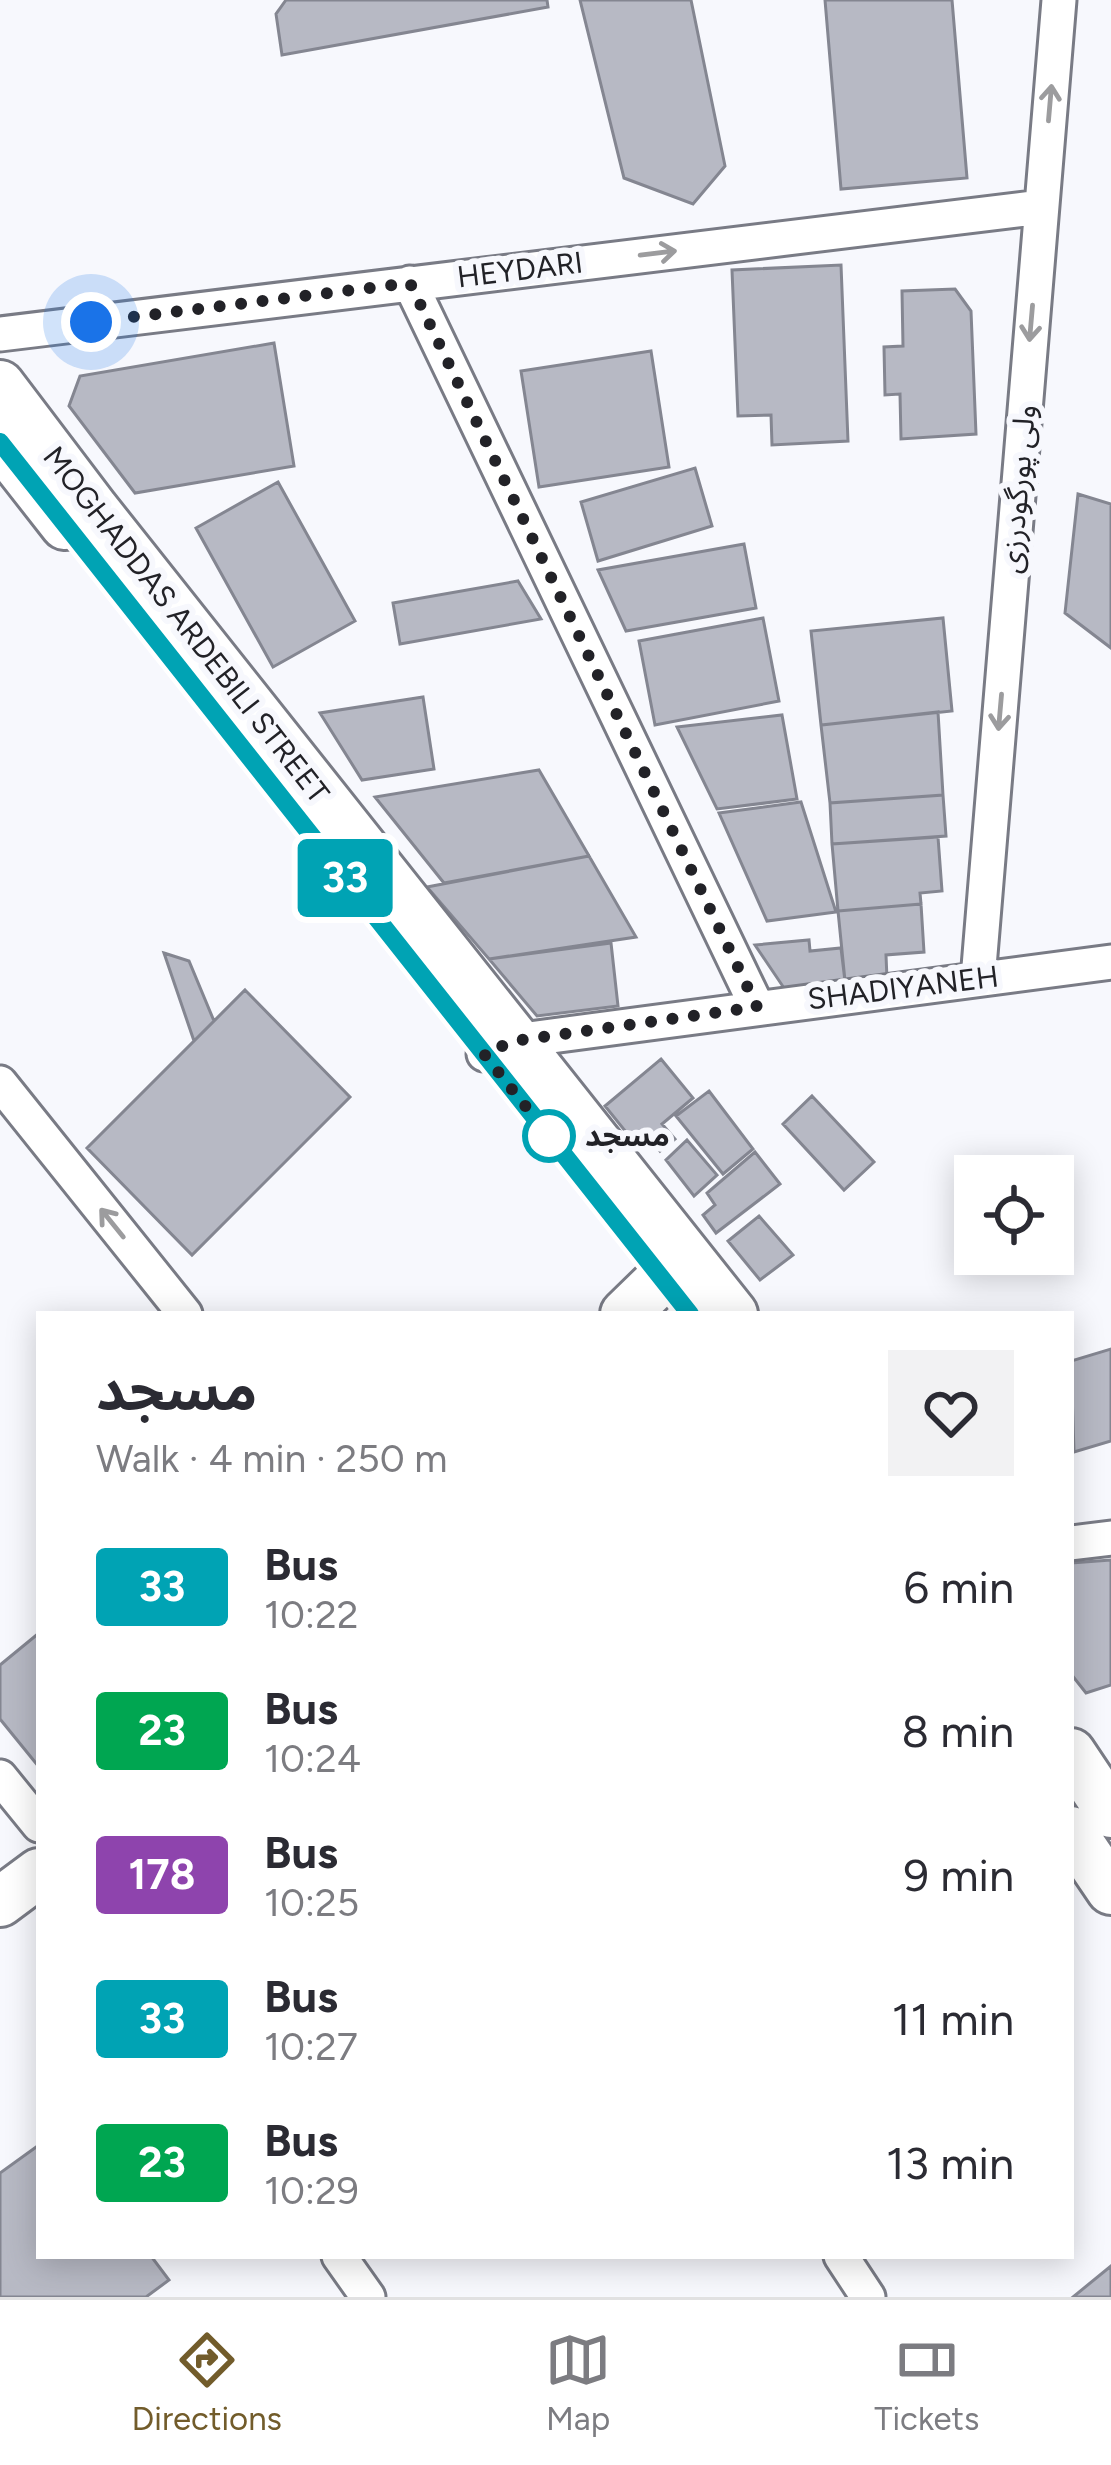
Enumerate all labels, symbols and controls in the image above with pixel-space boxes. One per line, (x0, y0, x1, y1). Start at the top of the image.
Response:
one-way arrow (1039, 84, 1062, 123)
one-way arrow (638, 242, 677, 264)
street label: HEYDARI (455, 243, 585, 296)
your location (61, 292, 121, 352)
one-way arrow (1020, 303, 1043, 342)
street label: ولی پورگودرزی (992, 403, 1045, 575)
street label: MOGHADDAS ARDEBILI STREET (36, 439, 338, 811)
one-way arrow (988, 692, 1011, 731)
line badge: 33 (291, 839, 399, 917)
text: 33 (322, 852, 368, 903)
street label: SHADIYANEH (805, 957, 1000, 1018)
marker: مسجد (524, 1111, 574, 1161)
place label: مسجد (585, 1117, 670, 1154)
map controls (954, 1155, 1074, 1275)
button: locate (954, 1155, 1074, 1275)
one-way arrow (99, 1207, 125, 1239)
button: heart (888, 1350, 1014, 1476)
text: مسجد (96, 1356, 257, 1424)
text: Walk · 4 min · 250 m (96, 1435, 447, 1482)
text: Bus (264, 1537, 338, 1591)
text: 6 min (904, 1560, 1014, 1614)
text: 33 (139, 1561, 185, 1612)
text: 10:22 (264, 1591, 359, 1638)
text: Bus (264, 1681, 338, 1735)
text: 8 min (901, 1704, 1014, 1758)
text: 23 (138, 1705, 186, 1756)
text: 10:24 (264, 1735, 361, 1782)
text: Bus (264, 1825, 338, 1879)
text: 9 min (904, 1848, 1014, 1902)
text: 178 (129, 1849, 195, 1900)
text: 10:25 (264, 1879, 359, 1926)
text: Bus (264, 1969, 338, 2023)
text: 11 min (892, 1992, 1014, 2046)
text: 33 (139, 1993, 185, 2044)
text: 10:27 (264, 2023, 358, 2070)
text: Bus (264, 2113, 338, 2167)
text: 13 min (886, 2136, 1014, 2190)
text: 23 (138, 2137, 186, 2188)
text: 10:29 (264, 2167, 359, 2214)
tab: Directions (132, 2327, 282, 2438)
tab: Map (545, 2327, 611, 2438)
tab: Tickets (874, 2327, 979, 2438)

